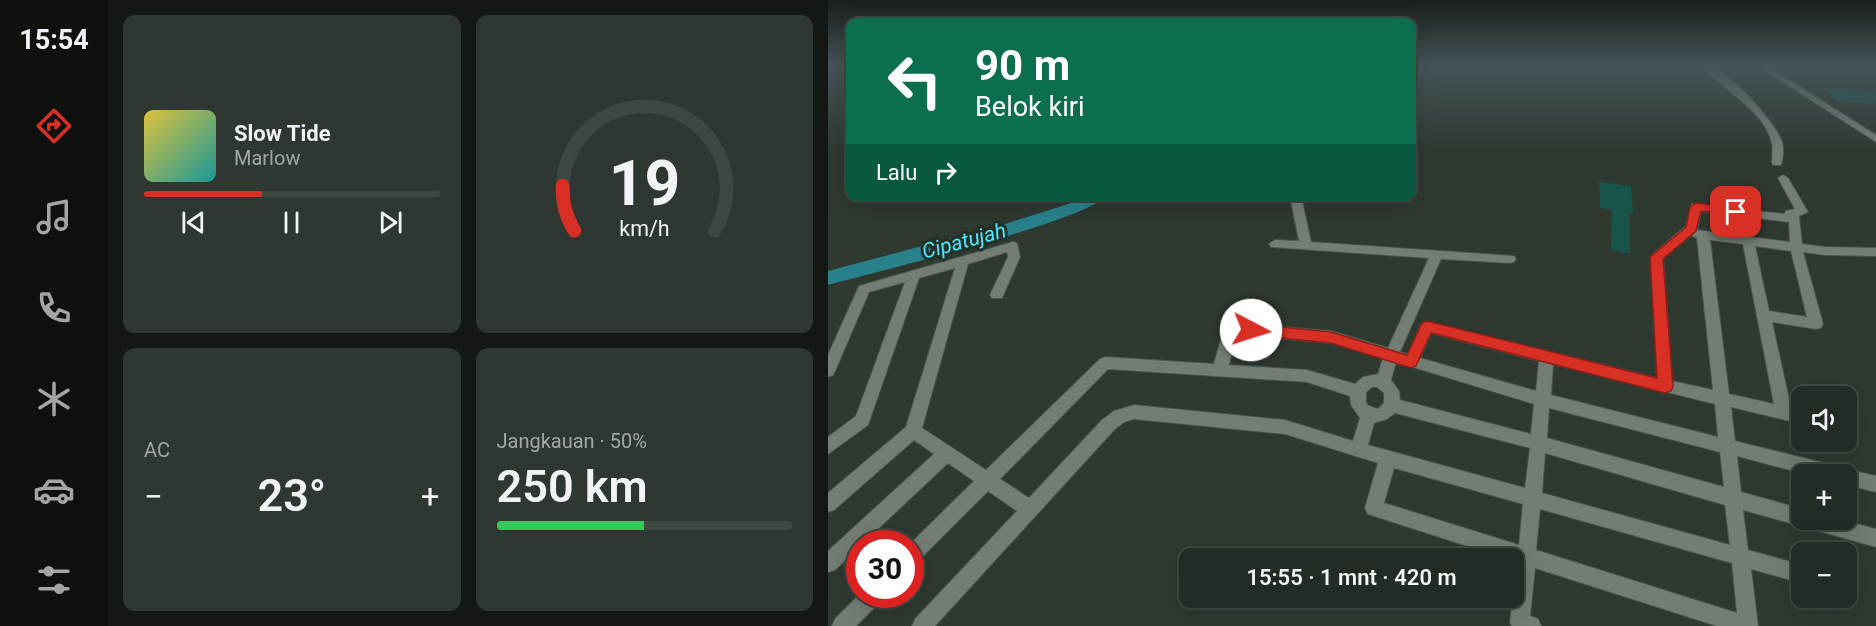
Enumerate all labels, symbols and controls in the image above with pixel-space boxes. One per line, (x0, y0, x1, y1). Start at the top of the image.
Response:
text: 15:54 (19, 24, 89, 56)
text: 90 m (975, 41, 1070, 90)
icon: left (876, 42, 954, 120)
text: Belok kiri (975, 91, 1084, 123)
icon: directions (33, 105, 75, 147)
text: Slow Tide (234, 121, 331, 146)
text: Marlow (234, 146, 300, 170)
text: 19 (608, 147, 680, 220)
icon: right (929, 156, 962, 189)
text: Lalu (876, 160, 917, 185)
pin (1710, 186, 1761, 237)
icon: arrive (1719, 195, 1752, 228)
icon: music (33, 196, 75, 238)
icon: previous (177, 206, 210, 239)
icon: pause (275, 206, 308, 239)
icon: next (374, 206, 407, 239)
text: km/h (619, 217, 669, 242)
water label: Cipatujah (919, 218, 1009, 264)
icon: phone (33, 287, 75, 329)
position arrow (1219, 298, 1283, 362)
icon: climate (33, 378, 75, 420)
map controls (1791, 386, 1857, 608)
button: sound (1791, 386, 1857, 452)
text: Jangkauan · 50% (497, 429, 647, 453)
text: AC (144, 438, 170, 462)
text: 250 km (497, 460, 648, 513)
button: + (1791, 464, 1857, 530)
icon: car (33, 469, 75, 511)
text: 23° (257, 469, 326, 522)
text: − (144, 477, 163, 516)
text: + (421, 477, 440, 516)
speed limit sign: 30 (846, 530, 924, 608)
button: − (1791, 542, 1857, 608)
icon: filters (33, 559, 75, 601)
text: 15:55 · 1 mnt · 420 m (1246, 565, 1457, 590)

